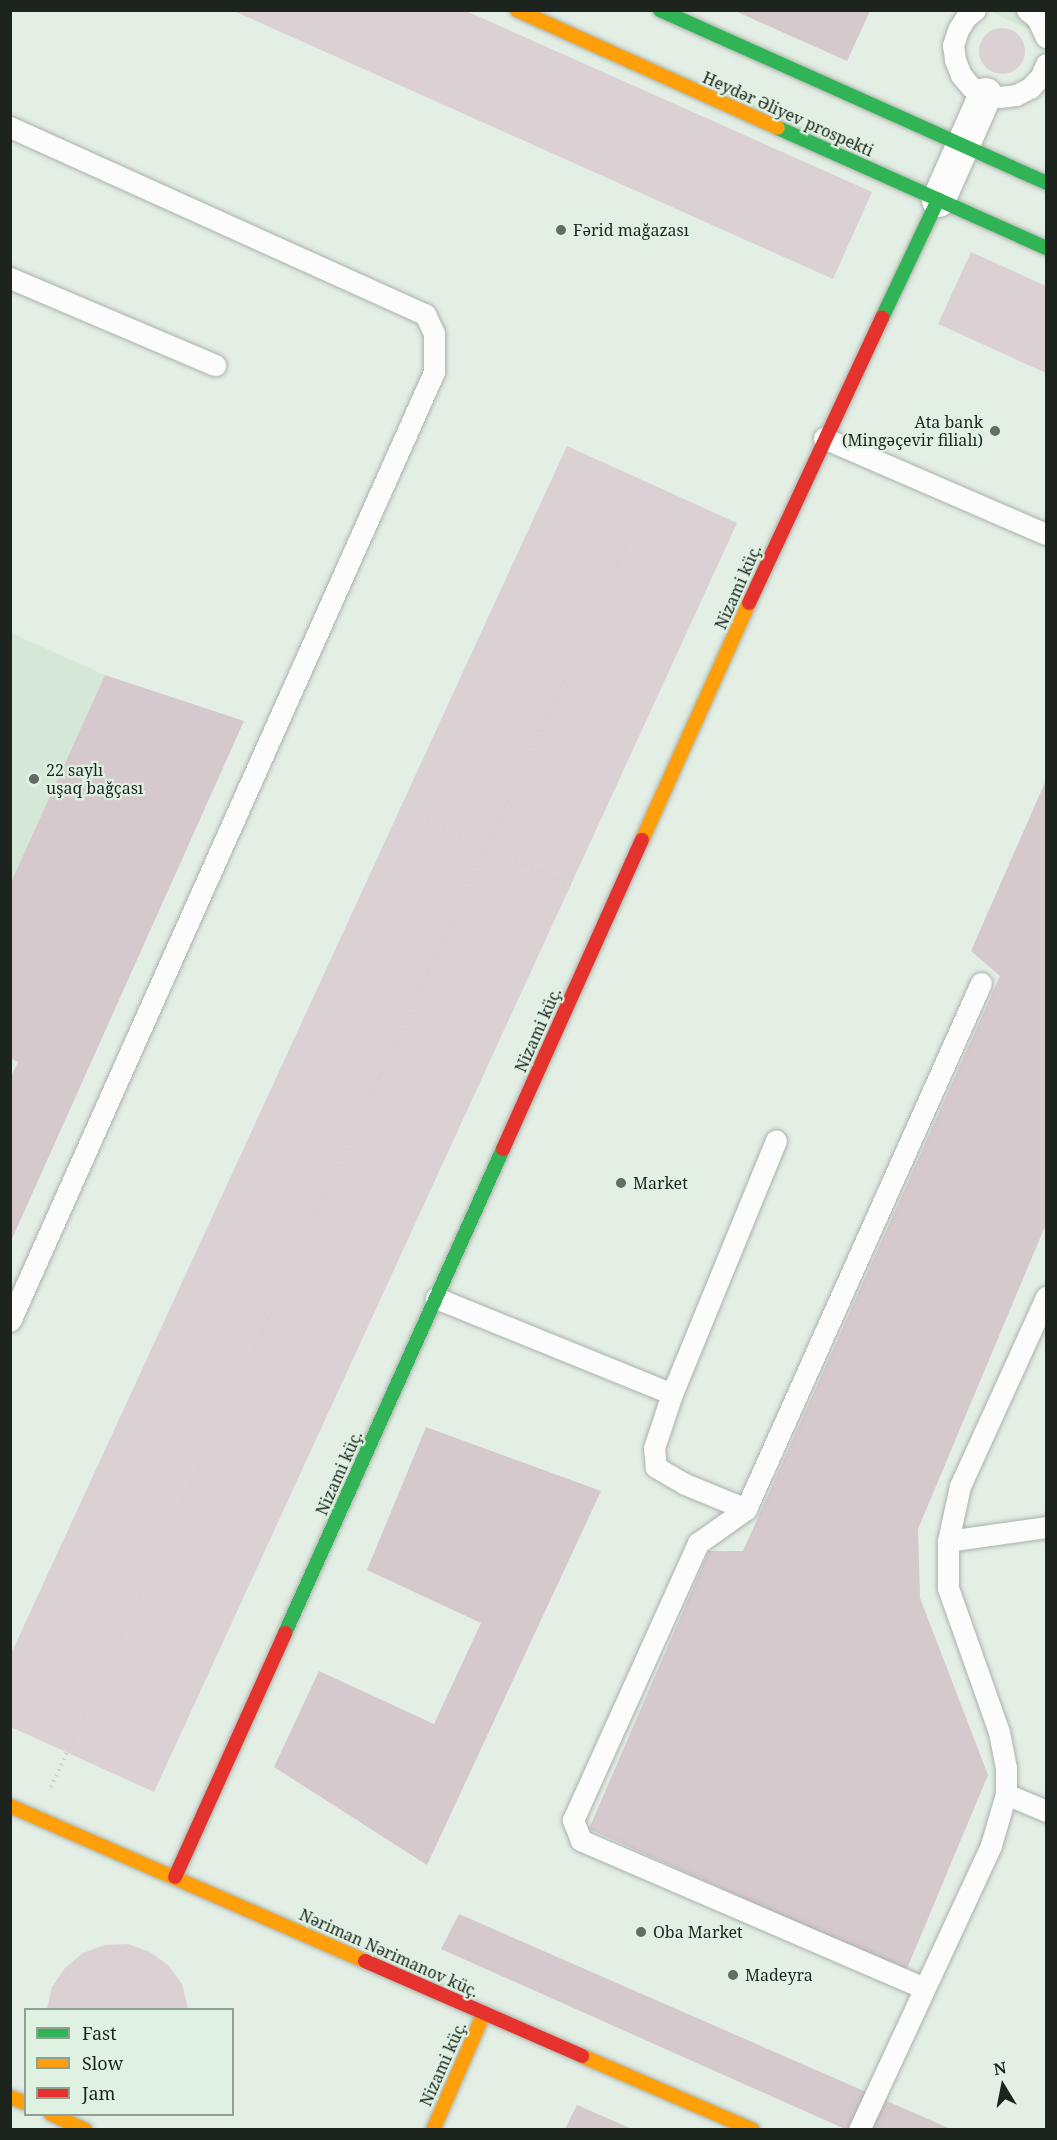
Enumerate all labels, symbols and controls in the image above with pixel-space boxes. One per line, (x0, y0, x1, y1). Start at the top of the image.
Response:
street label: Heydər Əliyev prospekti (700, 68, 876, 160)
place label: Fərid mağazası (573, 220, 689, 240)
marker: Fərid mağazası (554, 223, 568, 237)
place label: Ata bank (Mingəçevir filialı) (842, 412, 983, 450)
marker: Ata bank (Mingəçevir filialı) (988, 424, 1002, 438)
street label: Nizami küç. (711, 542, 765, 632)
place label: 22 saylı uşaq bağçası (46, 760, 143, 798)
marker: 22 saylı uşaq bağçası (27, 772, 41, 786)
street label: Nizami küç. (511, 985, 565, 1075)
place label: Market (633, 1173, 688, 1193)
marker: Market (614, 1176, 628, 1190)
street label: Nizami küç. (312, 1428, 366, 1518)
street label: Nəriman Nərimanov küç. (297, 1905, 481, 2001)
place label: Oba Market (653, 1922, 743, 1942)
marker: Oba Market (634, 1925, 648, 1939)
place label: Madeyra (745, 1965, 813, 1985)
marker: Madeyra (726, 1968, 740, 1982)
legend (24, 2008, 234, 2116)
street label: Nizami küç. (416, 2019, 470, 2109)
text: Fast (82, 2021, 117, 2045)
text: Slow (82, 2051, 123, 2075)
north arrow (973, 2056, 1033, 2116)
text: N (992, 2056, 1008, 2080)
text: Jam (82, 2081, 116, 2105)

